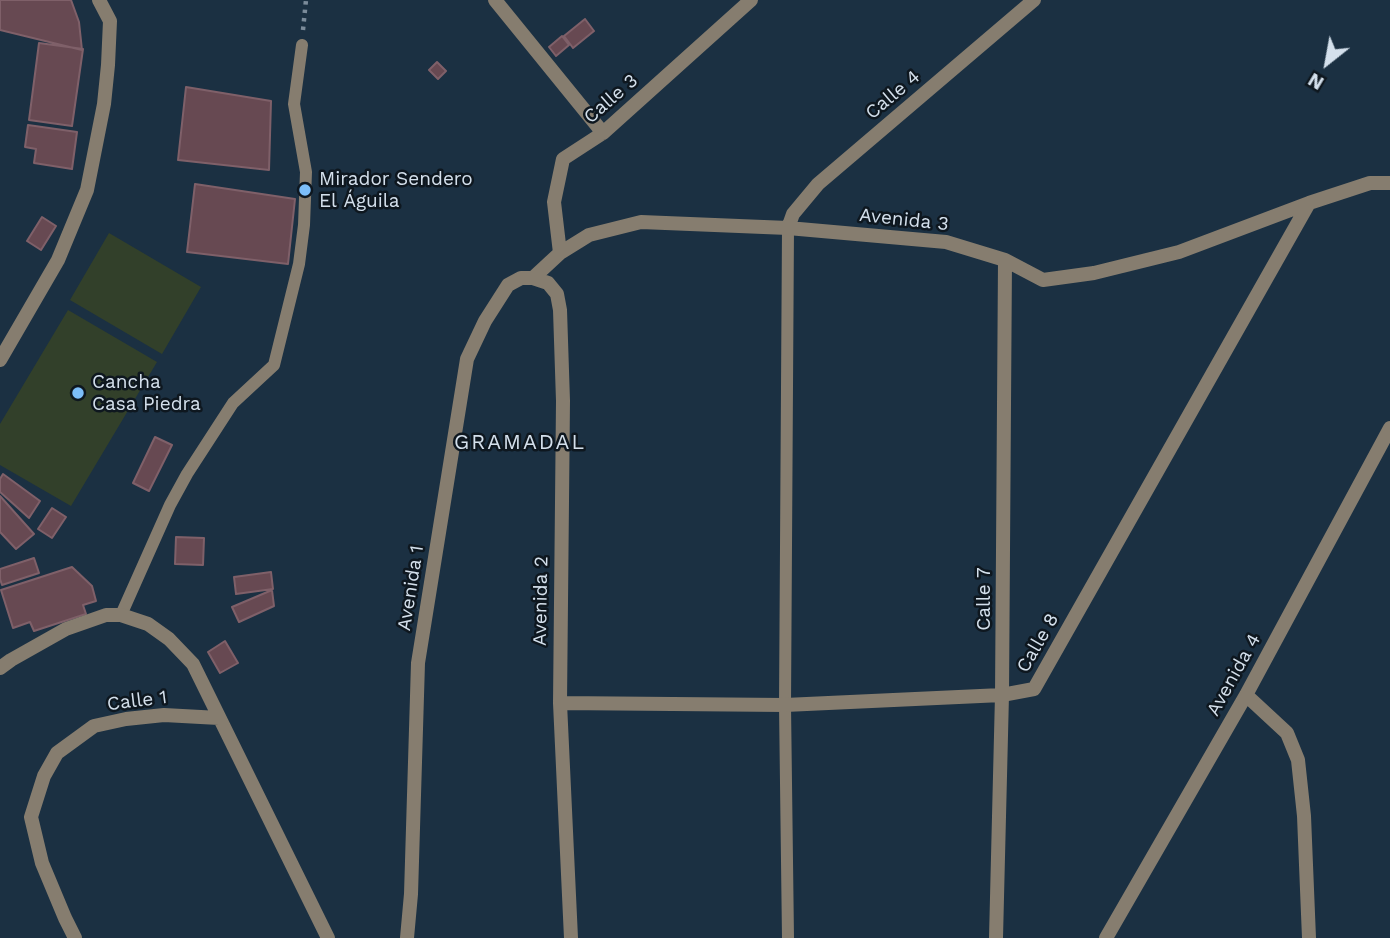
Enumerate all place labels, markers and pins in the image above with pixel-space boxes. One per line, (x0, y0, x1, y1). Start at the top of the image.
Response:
place label: Mirador Sendero El Águila (319, 168, 473, 212)
marker: Mirador Sendero El Águila (297, 182, 313, 198)
place label: Cancha Casa Piedra (92, 371, 201, 415)
marker: Cancha Casa Piedra (70, 385, 86, 401)

